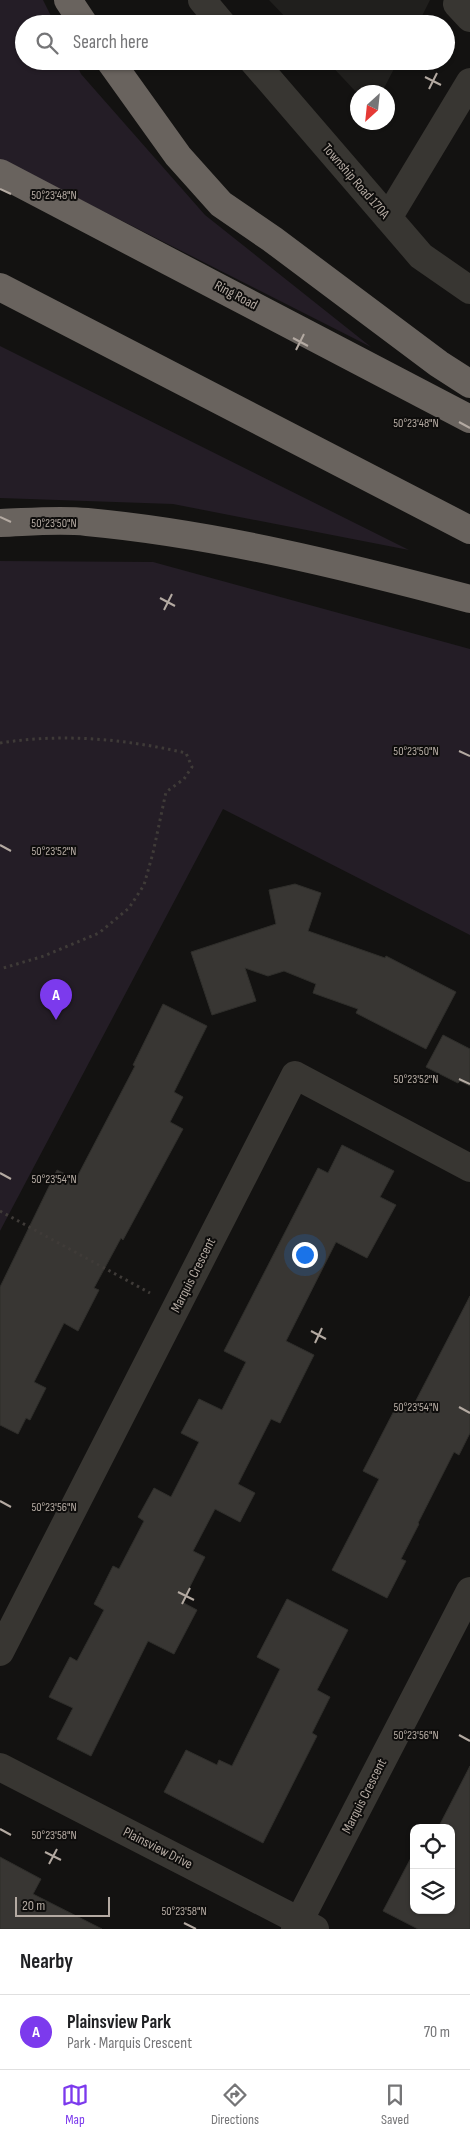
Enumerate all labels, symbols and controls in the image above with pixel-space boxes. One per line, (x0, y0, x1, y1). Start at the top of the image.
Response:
search box (15, 15, 455, 70)
icon: search (33, 29, 61, 57)
text: Search here (73, 31, 149, 54)
north arrow (350, 85, 395, 130)
street label: Township Road 170A (319, 140, 394, 223)
text: 50°23'48"N (31, 188, 77, 203)
street label: Ring Road (212, 277, 261, 313)
text: 50°23'48"N (393, 416, 439, 431)
text: 50°23'50"N (31, 516, 77, 531)
text: 50°23'50"N (393, 744, 439, 759)
text: 50°23'52"N (32, 844, 76, 859)
pin: A (40, 979, 72, 1020)
text: 50°23'52"N (394, 1072, 438, 1087)
text: 50°23'54"N (31, 1172, 77, 1187)
street label: Marquis Crescent (167, 1235, 219, 1315)
your location (292, 1242, 318, 1268)
text: 50°23'54"N (393, 1400, 439, 1415)
text: 50°23'56"N (31, 1500, 77, 1515)
text: 50°23'56"N (393, 1728, 439, 1743)
street label: Marquis Crescent (338, 1756, 390, 1836)
street label: Plainsview Drive (120, 1823, 196, 1873)
map controls (410, 1824, 455, 1914)
button: locate (410, 1824, 455, 1869)
text: 50°23'58"N (31, 1828, 77, 1843)
button: layers (410, 1869, 455, 1914)
scale bar (15, 1894, 110, 1917)
text: 20 m (22, 1897, 45, 1914)
text: 50°23'58"N (161, 1904, 207, 1919)
text: Nearby (20, 1949, 73, 1974)
text: Plainsview Park (67, 2011, 171, 2034)
text: A (32, 2023, 40, 2042)
text: 70 m (424, 2023, 450, 2042)
text: Park · Marquis Crescent (67, 2034, 192, 2053)
tab: Map (61, 2081, 89, 2128)
tab: Directions (211, 2081, 259, 2128)
tab: Saved (381, 2081, 409, 2128)

